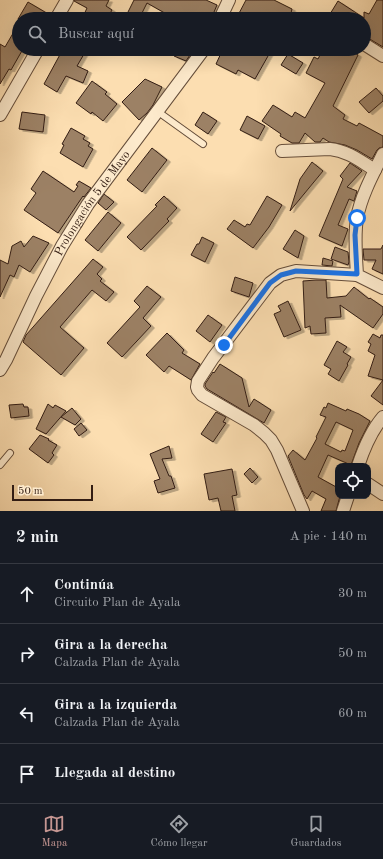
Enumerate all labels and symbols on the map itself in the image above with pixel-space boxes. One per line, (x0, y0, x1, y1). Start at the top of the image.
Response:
street label: Prolongación 5 de Mayo (53, 149, 133, 258)
route start (348, 209, 366, 227)
route end (215, 336, 233, 354)
scale bar (12, 483, 93, 502)

